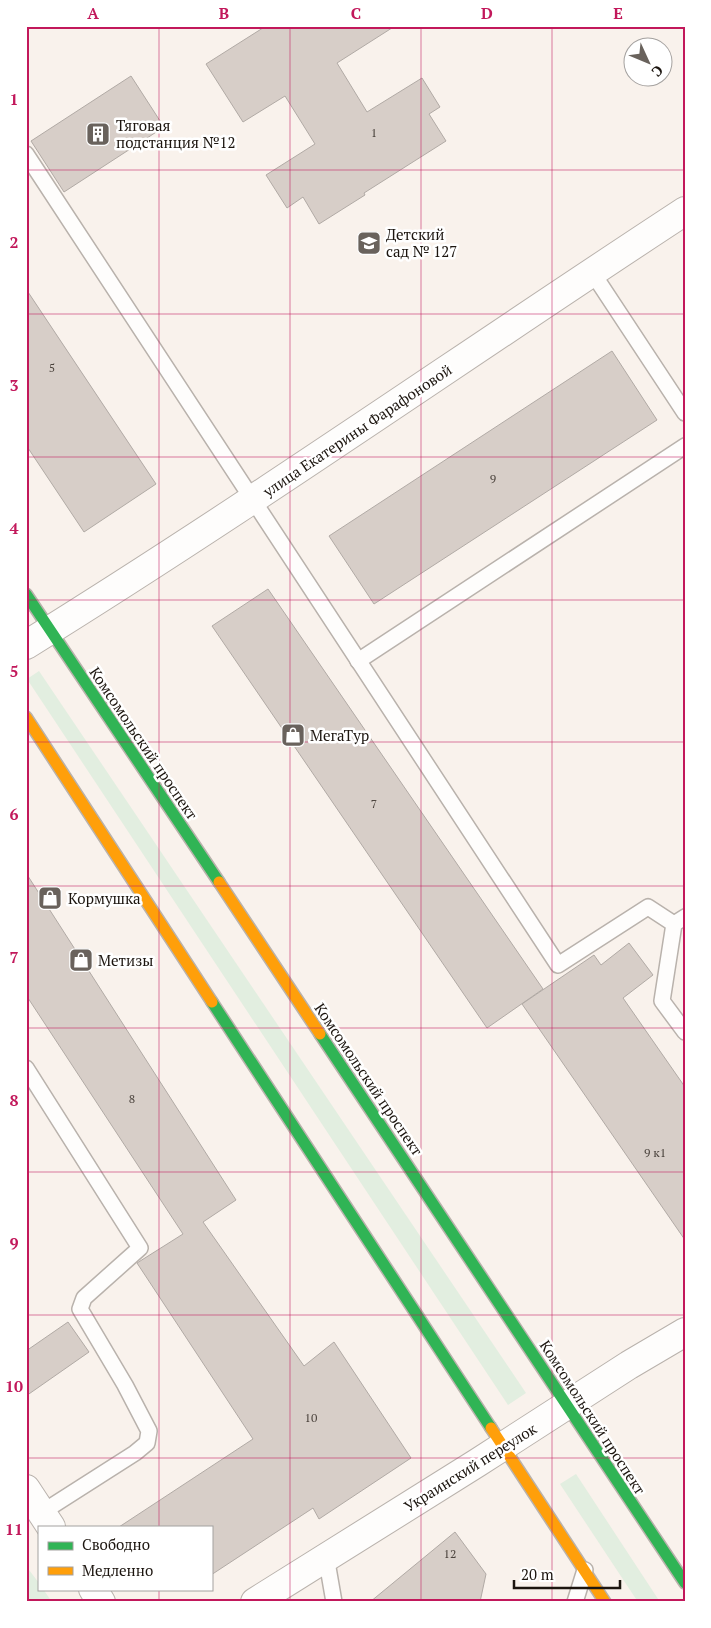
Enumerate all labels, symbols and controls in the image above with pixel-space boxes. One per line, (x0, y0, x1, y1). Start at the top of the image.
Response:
text: A (87, 2, 99, 24)
text: B (219, 2, 229, 24)
text: C (351, 2, 361, 24)
text: D (481, 2, 493, 24)
text: E (613, 2, 623, 24)
north arrow (624, 38, 674, 88)
text: С (648, 61, 668, 81)
text: 1 (9, 88, 19, 110)
place label: Тяговая подстанция №12 (116, 115, 236, 152)
building icon: Тяговая подстанция №12 (85, 121, 111, 147)
house number: 1 (371, 125, 377, 140)
place label: Детский сад № 127 (386, 224, 457, 261)
school or university icon: Детский сад № 127 (356, 230, 382, 256)
text: 2 (9, 231, 19, 253)
street label: улица Екатерины Фарафоновой (258, 359, 455, 501)
house number: 5 (49, 360, 55, 375)
text: 3 (9, 374, 19, 396)
house number: 9 (490, 471, 496, 486)
text: 4 (9, 517, 19, 539)
text: 5 (9, 660, 19, 682)
street label: Комсомольский проспект (85, 663, 203, 824)
shop icon: МегаТур (280, 722, 306, 748)
place label: МегаТур (310, 725, 369, 745)
house number: 7 (371, 796, 377, 811)
text: 6 (9, 803, 19, 825)
shop icon: Кормушка (37, 885, 63, 911)
place label: Кормушка (68, 888, 141, 908)
text: 7 (9, 946, 19, 968)
shop icon: Метизы (68, 947, 94, 973)
place label: Метизы (98, 950, 153, 970)
street label: Комсомольский проспект (310, 999, 428, 1160)
text: 8 (9, 1089, 19, 1111)
house number: 8 (129, 1091, 135, 1106)
house number: 9 к1 (644, 1145, 666, 1160)
text: 9 (9, 1232, 19, 1254)
street label: Комсомольский проспект (536, 1336, 651, 1498)
text: 10 (5, 1375, 23, 1397)
house number: 10 (305, 1410, 317, 1425)
street label: Украинский переулок (400, 1418, 541, 1516)
text: 11 (5, 1518, 23, 1540)
legend (38, 1526, 212, 1590)
text: Свободно (82, 1534, 150, 1554)
house number: 12 (444, 1546, 456, 1561)
scale bar (514, 1558, 620, 1590)
text: Медленно (82, 1560, 153, 1580)
text: 20 m (521, 1564, 554, 1584)

